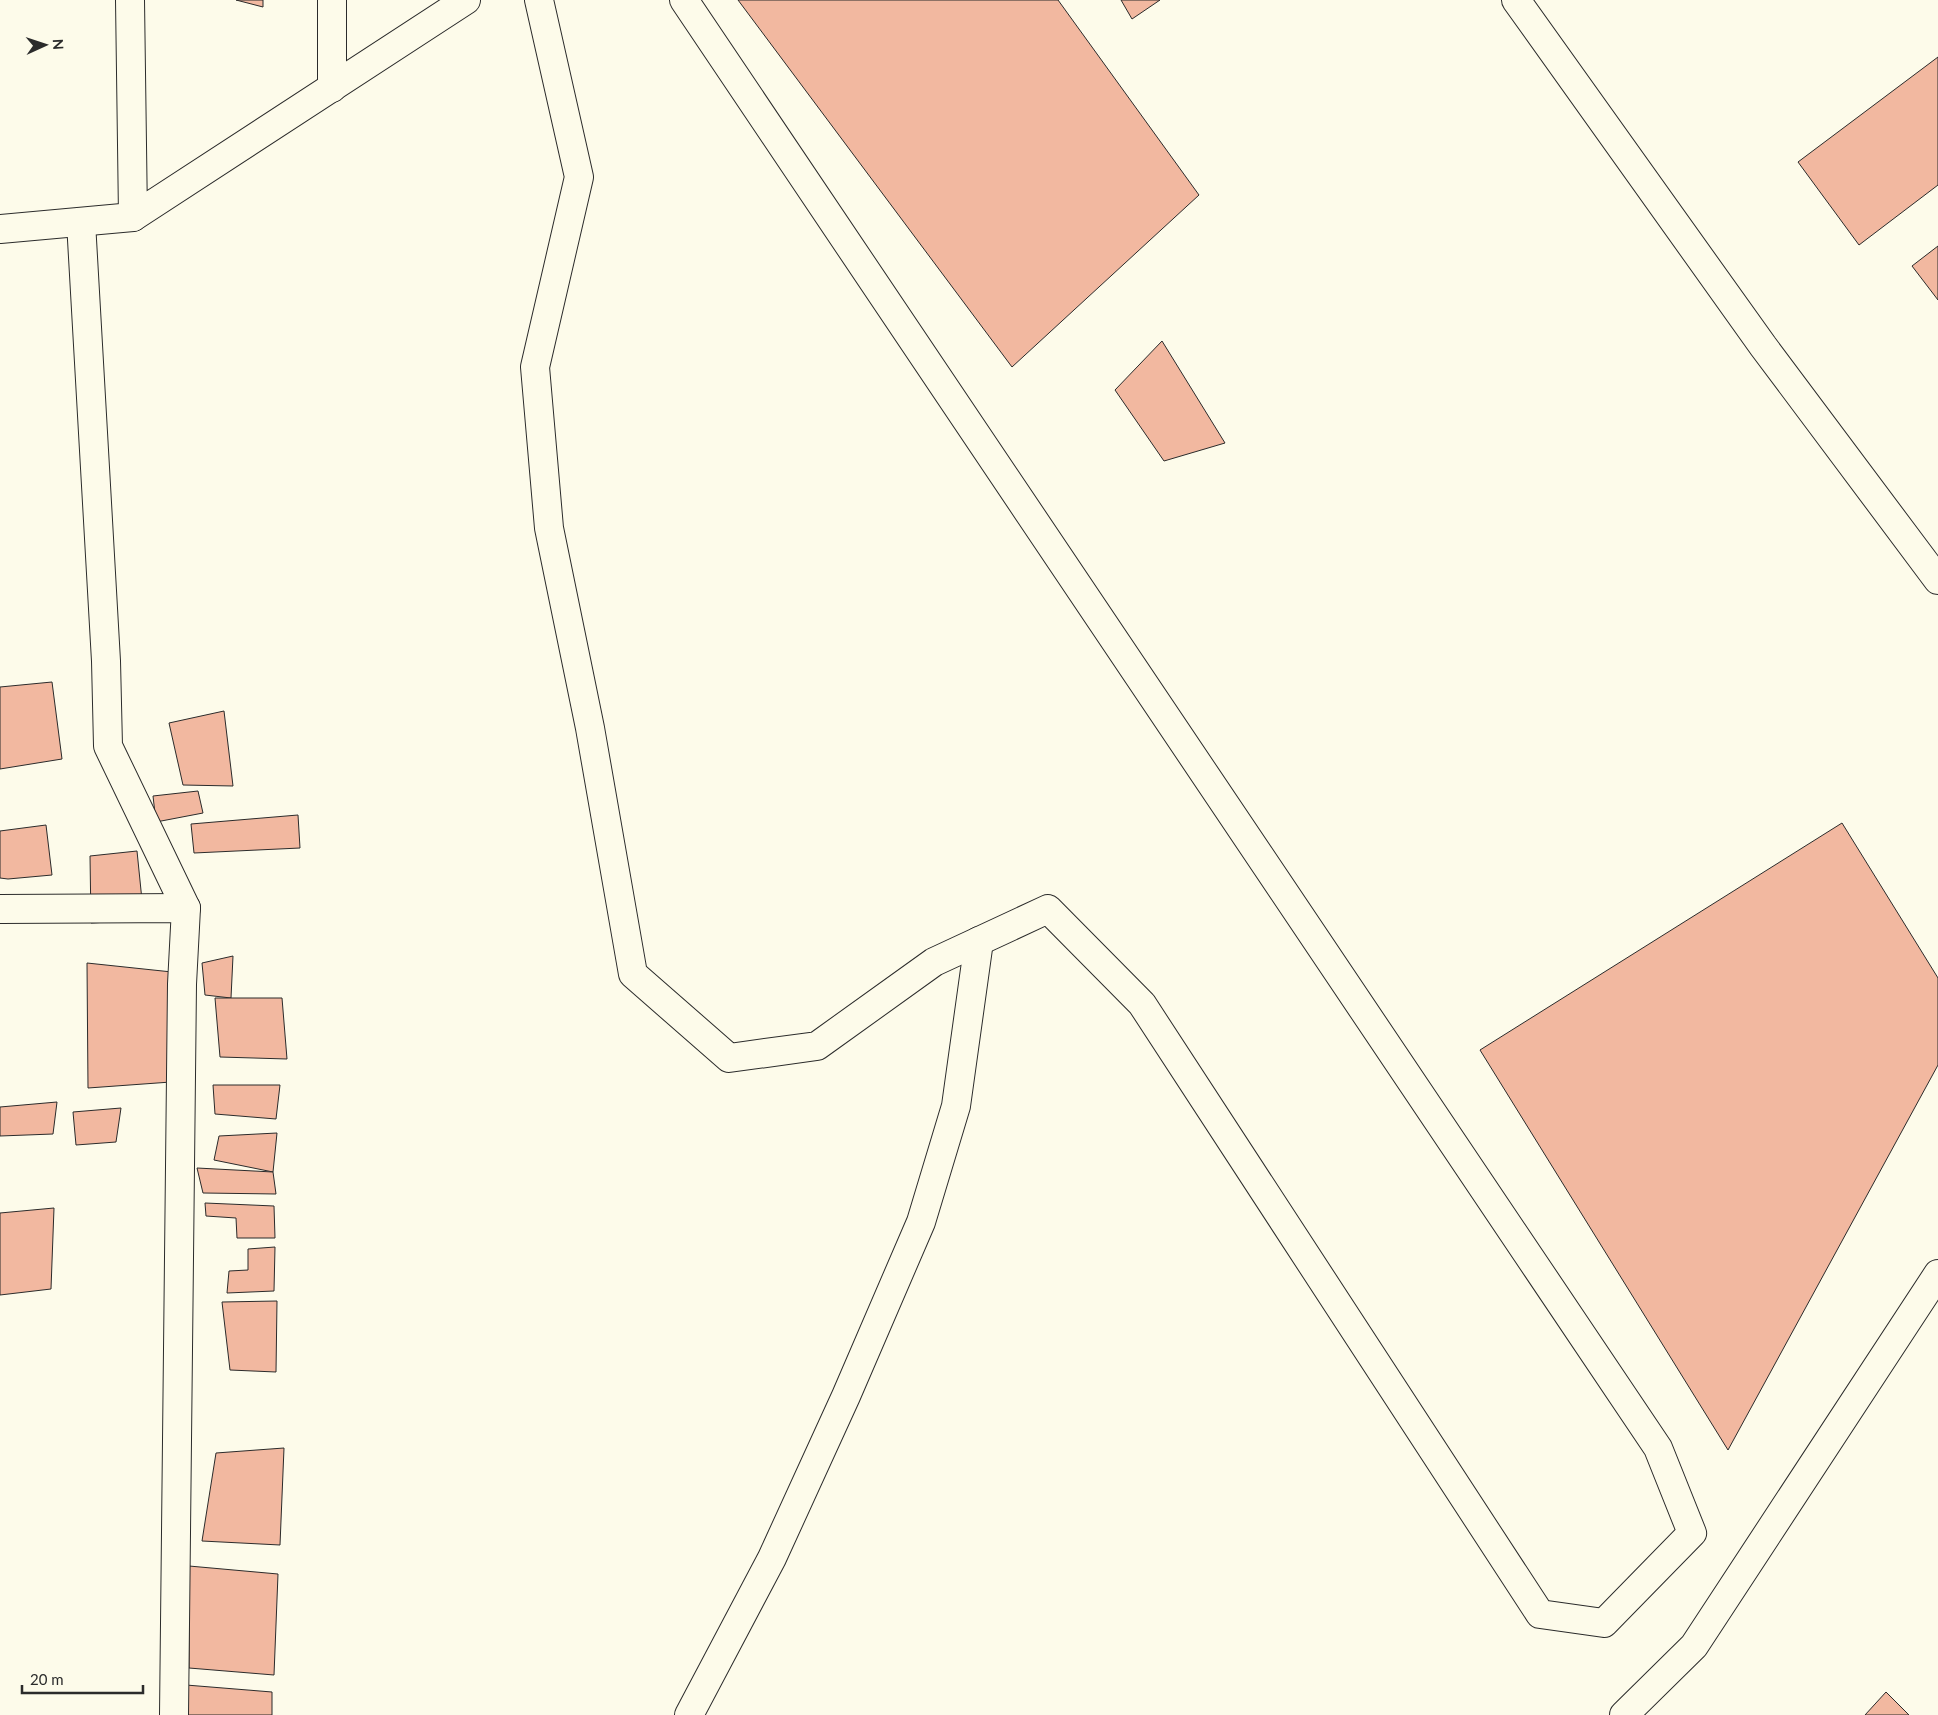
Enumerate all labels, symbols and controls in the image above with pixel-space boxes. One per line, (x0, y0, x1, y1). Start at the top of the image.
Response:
north arrow (20, 20, 70, 70)
text: N (50, 38, 67, 50)
scale bar (22, 1662, 144, 1694)
text: 20 m (30, 1670, 64, 1688)

